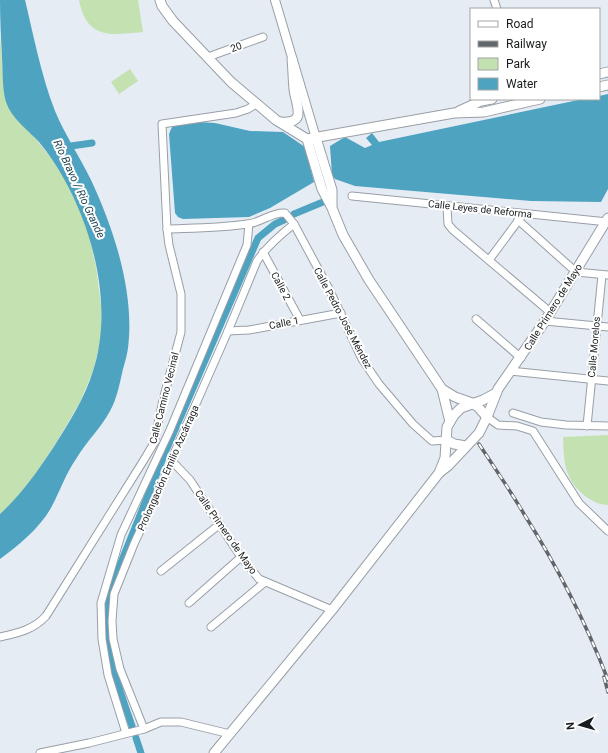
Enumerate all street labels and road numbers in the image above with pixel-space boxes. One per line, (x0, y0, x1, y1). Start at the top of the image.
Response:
street label: 20 (229, 40, 244, 54)
street label: Calle Leyes de Reforma (427, 198, 533, 220)
street label: Calle Primero de Mayo (522, 261, 584, 352)
street label: Calle Pedro José Méndez (312, 266, 374, 370)
street label: Calle 2 (269, 270, 293, 302)
street label: Calle 1 (268, 315, 300, 331)
street label: Calle Morelos (586, 316, 602, 378)
street label: Calle Camino Vecinal (147, 351, 181, 445)
street label: Prolongación Emilio Azcárraga (135, 403, 201, 533)
street label: Calle Primero de Mayo (193, 488, 259, 576)

